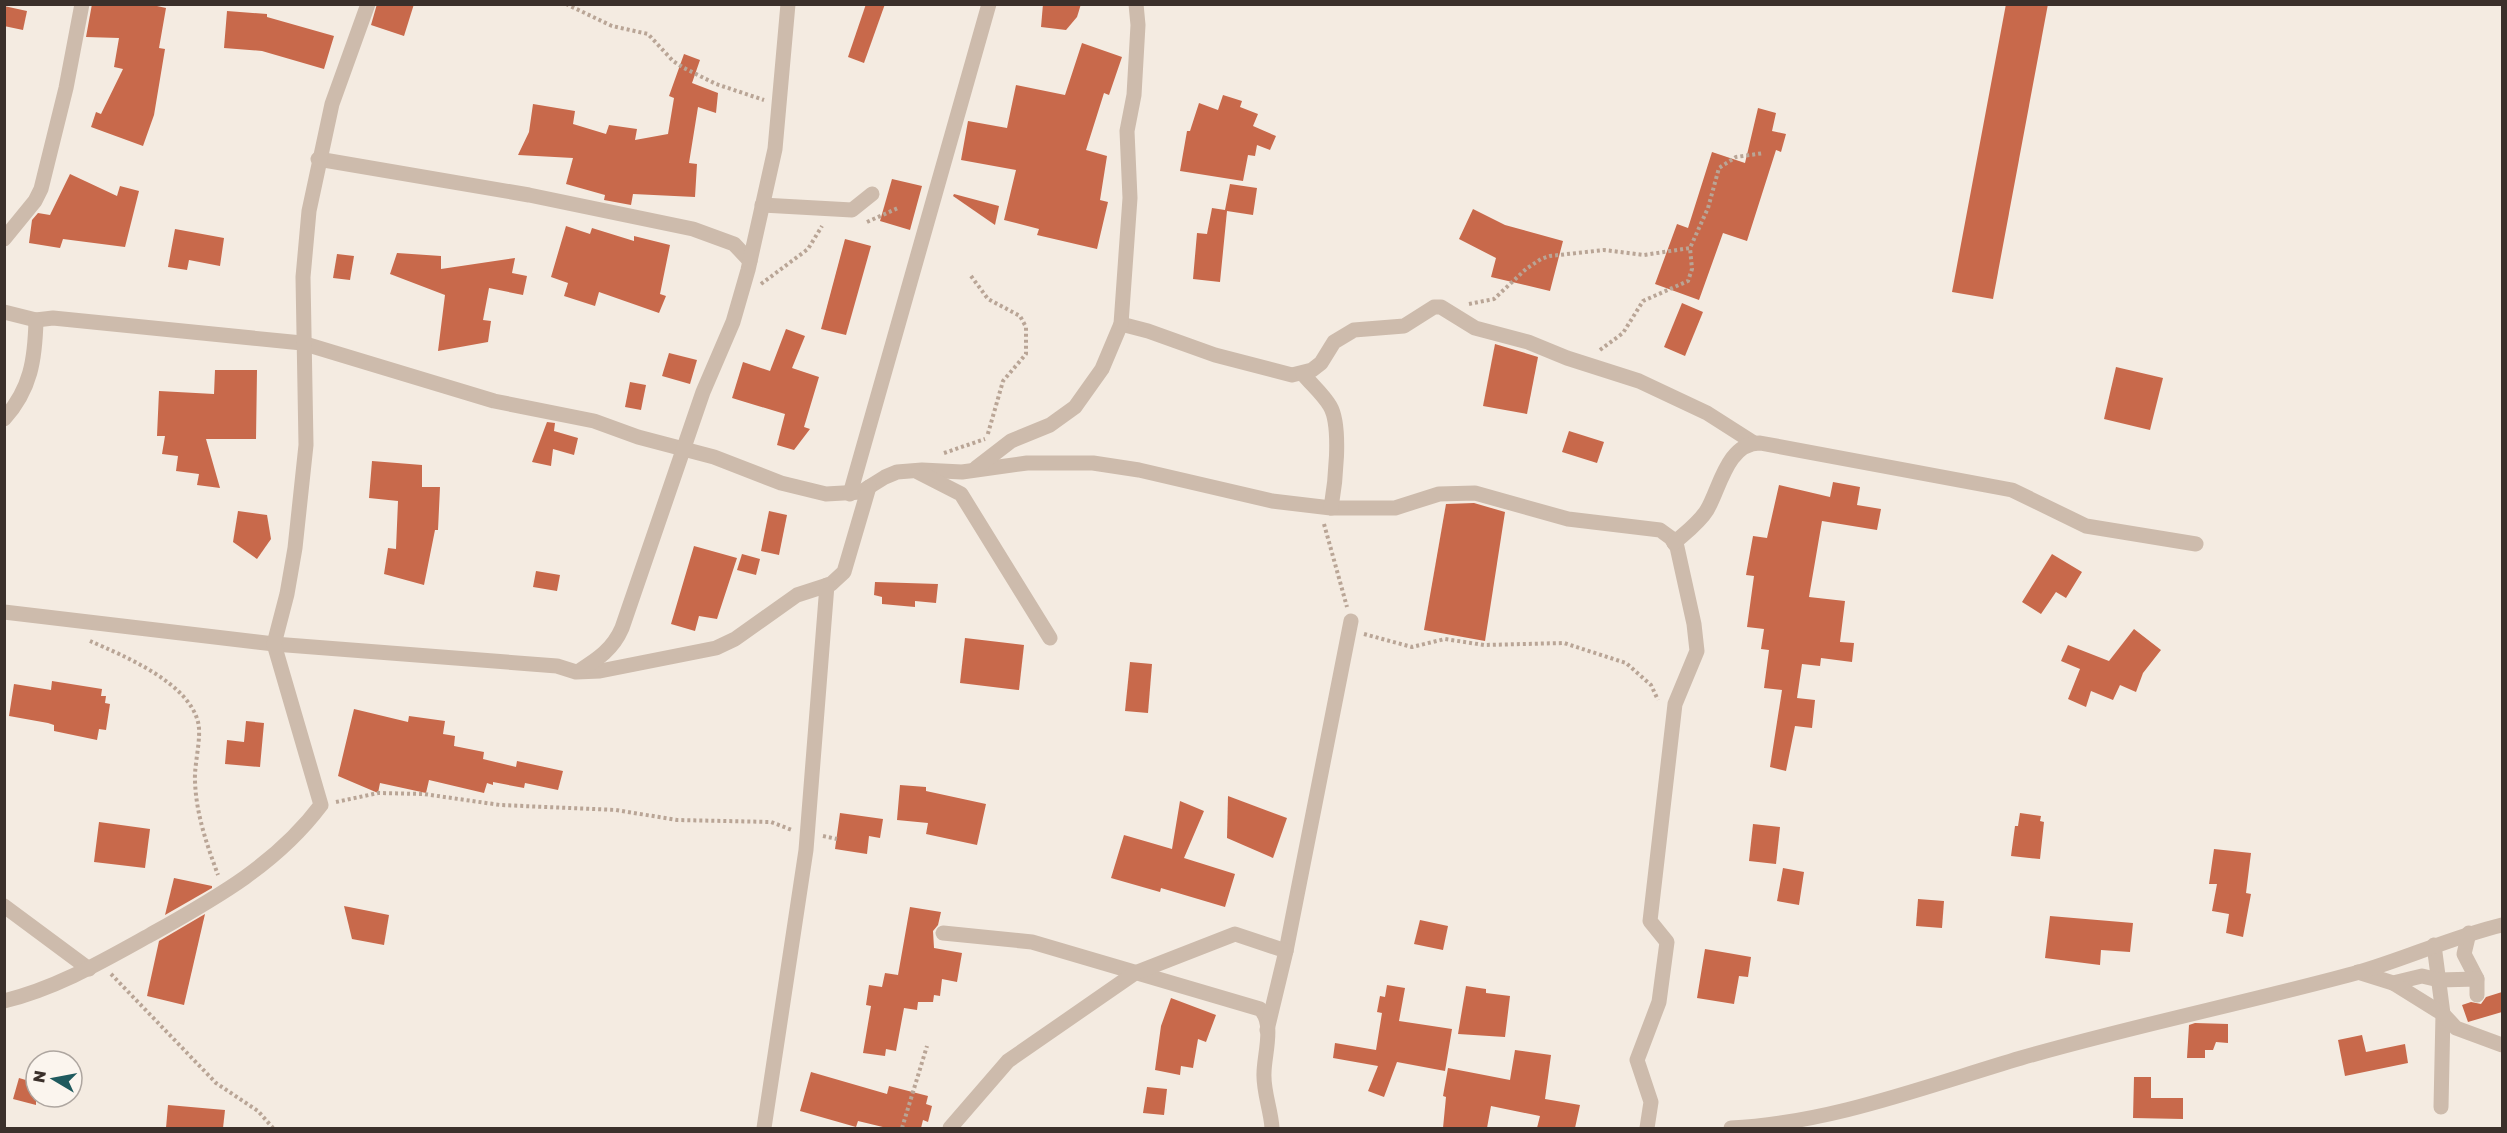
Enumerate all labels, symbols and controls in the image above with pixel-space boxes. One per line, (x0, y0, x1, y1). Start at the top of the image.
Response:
north arrow (24, 1049, 84, 1109)
text: N (28, 1069, 50, 1084)

